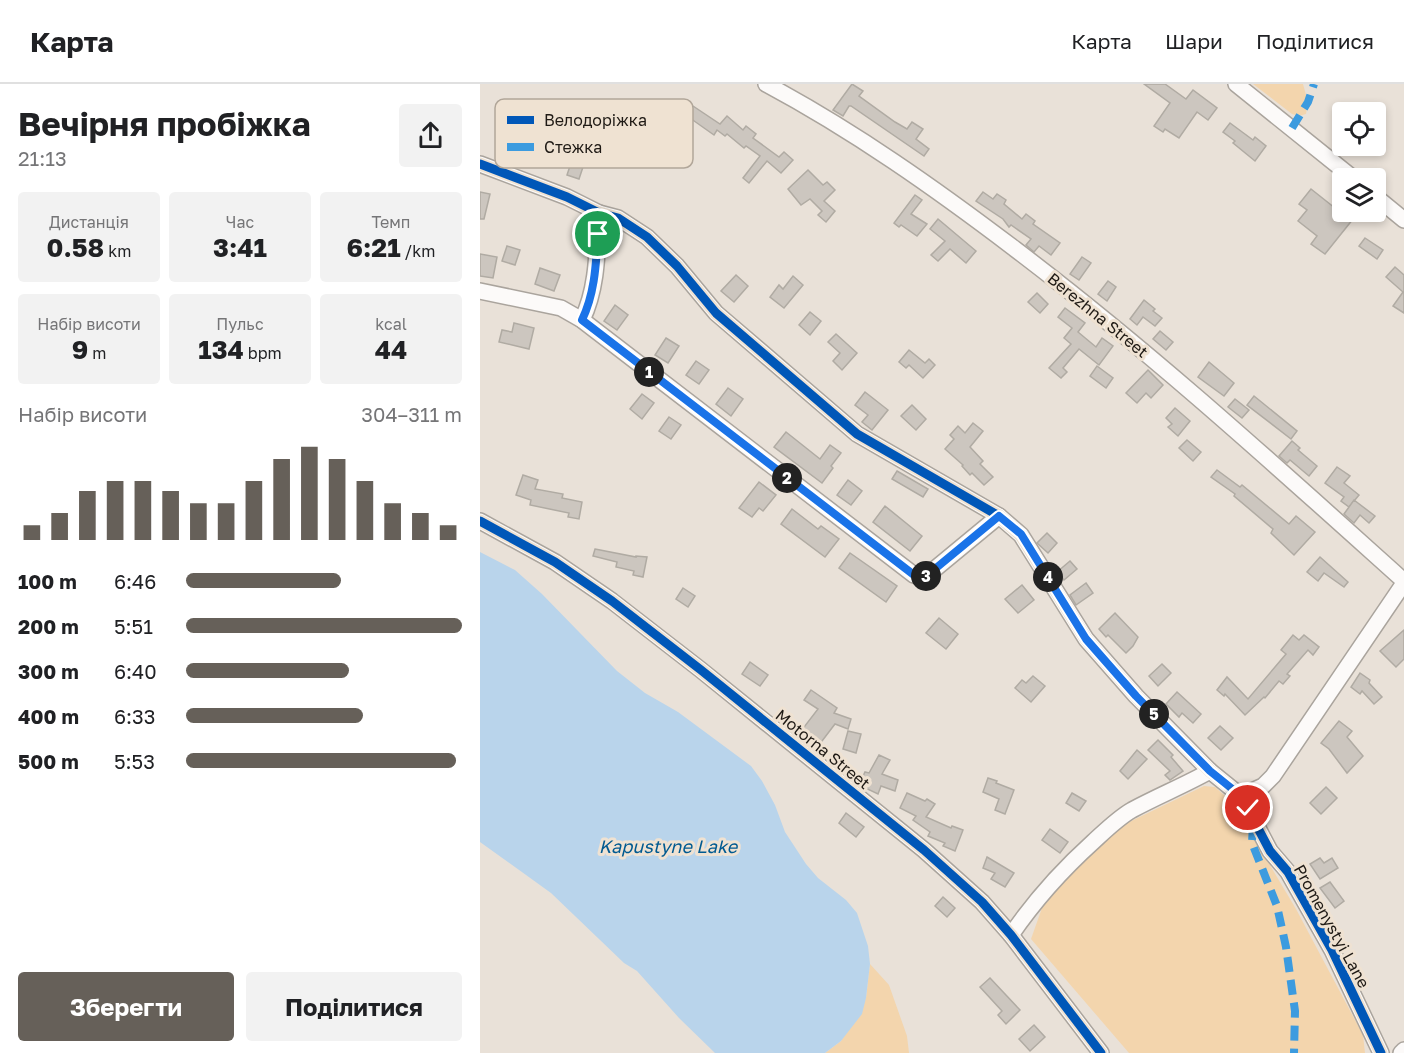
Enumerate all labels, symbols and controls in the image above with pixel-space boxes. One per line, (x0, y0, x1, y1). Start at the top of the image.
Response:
text: Карта (30, 25, 114, 58)
text: Карта (1071, 28, 1132, 54)
text: Шари (1165, 28, 1223, 54)
text: Поділитися (1256, 28, 1374, 54)
legend (495, 99, 693, 168)
map controls (1332, 102, 1386, 222)
button: locate (1332, 102, 1386, 156)
text: Вечірня пробіжка (18, 104, 311, 143)
button: share (399, 104, 462, 167)
text: Велодоріжка (544, 110, 647, 130)
text: Стежка (544, 137, 602, 157)
text: 21:13 (18, 146, 67, 170)
button: layers (1332, 168, 1386, 222)
pin (572, 208, 623, 259)
text: Дистанція (49, 212, 129, 232)
text: Час (226, 212, 254, 232)
text: Темп (372, 212, 410, 232)
icon: arrive (581, 217, 614, 250)
text: 0.58 (47, 232, 104, 263)
text: 3:41 (213, 232, 267, 263)
text: 6:21 (347, 232, 401, 263)
text: km (104, 241, 131, 261)
text: /km (401, 241, 435, 261)
street label: Berezhna Street (1044, 268, 1152, 362)
text: Набір висоти (37, 314, 141, 334)
text: Пульс (216, 314, 264, 334)
text: kcal (375, 314, 407, 334)
text: 9 (72, 334, 88, 365)
text: 134 (198, 334, 244, 365)
text: 44 (375, 334, 407, 365)
text: m (88, 343, 106, 363)
text: bpm (244, 343, 282, 363)
pin: 1 (634, 357, 664, 387)
text: 1 (645, 362, 653, 382)
text: Набір висоти (18, 402, 147, 426)
text: 304–311 m (361, 402, 462, 426)
pin: 2 (772, 463, 802, 493)
text: 2 (782, 468, 792, 488)
pin: 3 (911, 561, 941, 591)
pin: 4 (1033, 562, 1063, 592)
text: 3 (921, 566, 931, 586)
text: 4 (1043, 567, 1053, 587)
text: 100 m (18, 569, 77, 593)
text: 6:46 (114, 569, 156, 593)
text: 200 m (18, 614, 79, 638)
text: 5:51 (114, 614, 153, 638)
text: 300 m (18, 659, 79, 683)
text: 6:40 (114, 659, 157, 683)
pin: 5 (1139, 699, 1169, 729)
text: 400 m (18, 704, 79, 728)
text: 6:33 (114, 704, 156, 728)
text: 5 (1149, 704, 1159, 724)
street label: Motorna Street (772, 705, 874, 793)
text: 500 m (18, 749, 79, 773)
text: 5:53 (114, 749, 155, 773)
pin (1222, 782, 1273, 833)
icon: check (1231, 791, 1264, 824)
water label: Kapustyne Lake (599, 835, 739, 857)
street label: Promenystyi Lane (1290, 861, 1374, 991)
button: Зберегти (18, 972, 234, 1041)
button: Поділитися (246, 972, 462, 1041)

